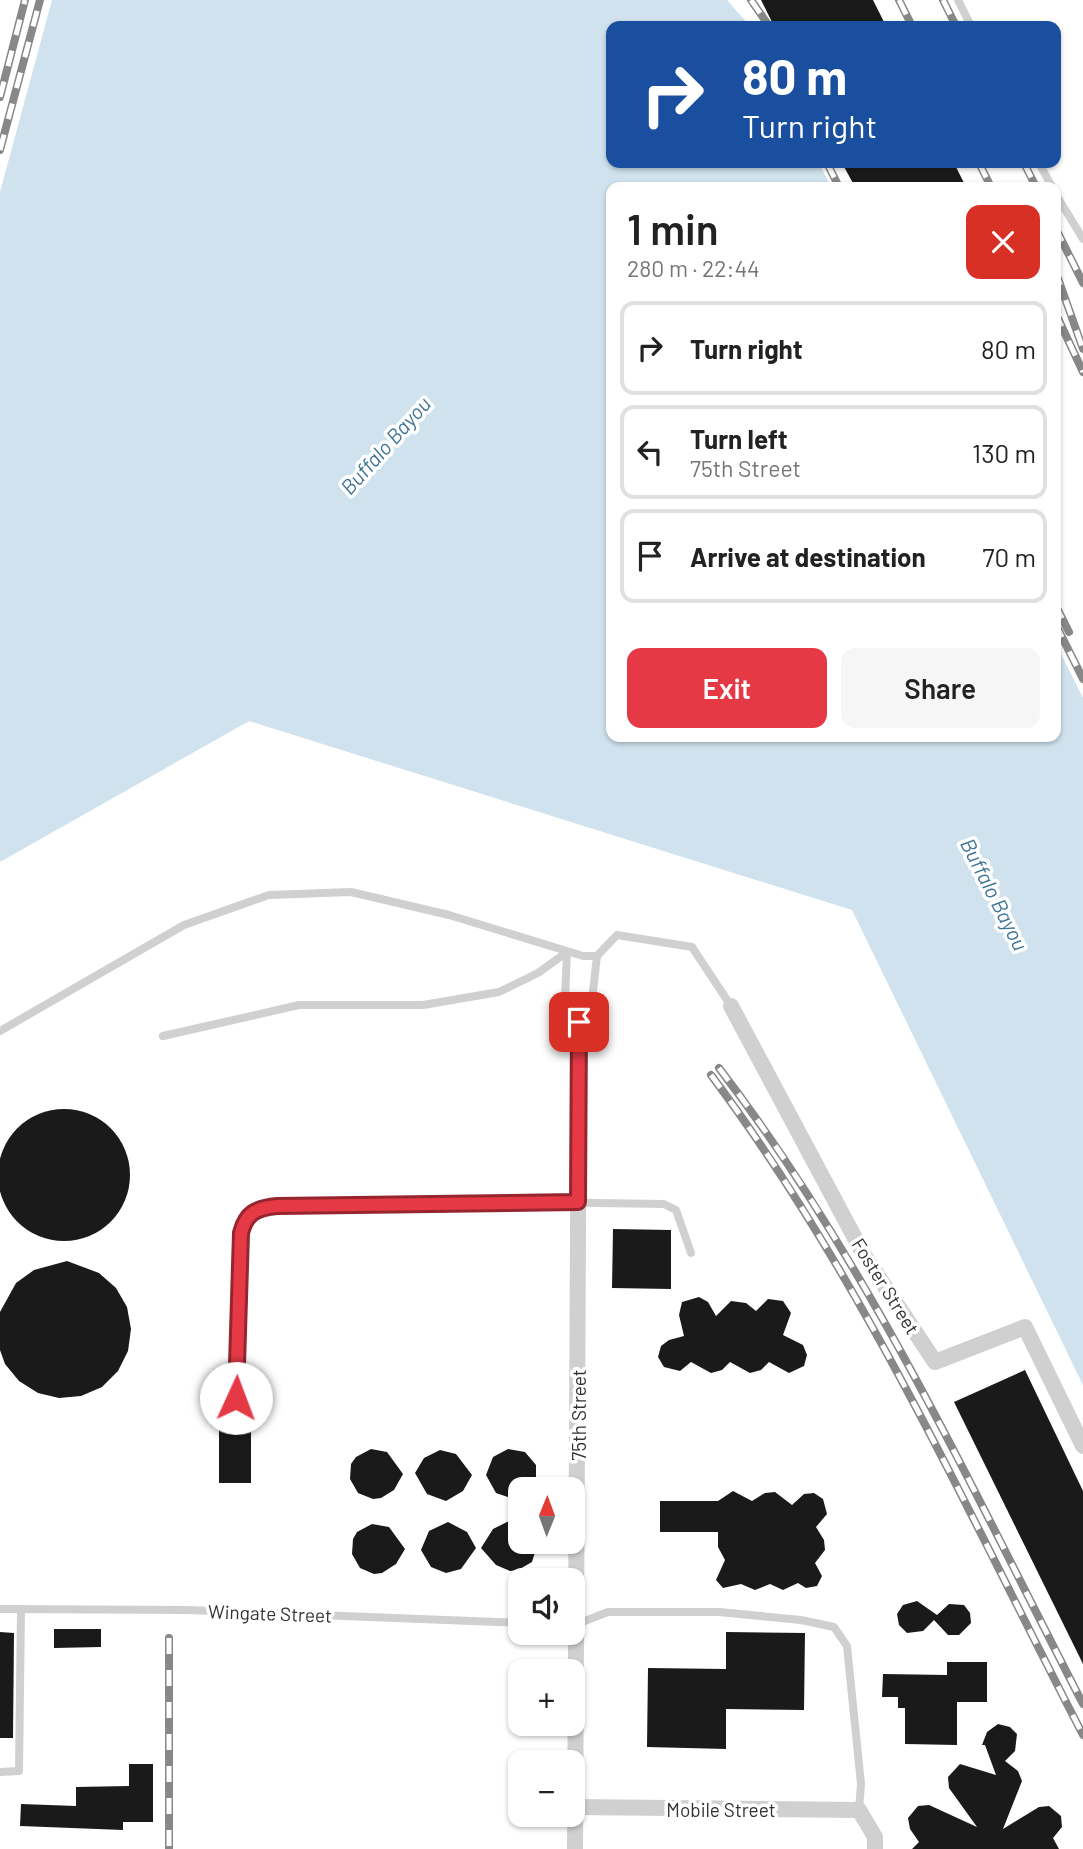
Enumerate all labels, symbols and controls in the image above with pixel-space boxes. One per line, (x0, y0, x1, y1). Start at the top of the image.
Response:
text: 80 m (742, 46, 847, 105)
icon: right (627, 49, 718, 140)
text: Turn right (742, 106, 877, 144)
text: 1 min (627, 203, 719, 253)
button: close (966, 205, 1040, 279)
text: 280 m · 22:44 (627, 254, 760, 282)
icon: right (631, 329, 669, 367)
text: Turn right (690, 333, 803, 364)
text: 80 m (981, 333, 1036, 364)
water label: Buffalo Bayou (335, 391, 435, 499)
text: Turn left (690, 423, 788, 454)
icon: left (631, 433, 669, 471)
text: 130 m (972, 437, 1036, 468)
text: 75th Street (690, 454, 801, 482)
icon: arrive (631, 537, 669, 575)
text: Arrive at destination (690, 541, 926, 572)
text: 70 m (982, 541, 1036, 572)
button: Exit (627, 648, 827, 728)
button: Share (841, 648, 1040, 728)
water label: Buffalo Bayou (956, 834, 1034, 954)
pin (549, 992, 609, 1052)
icon: arrive (560, 1003, 598, 1041)
street label: Foster Street (847, 1234, 925, 1338)
position arrow (199, 1361, 273, 1435)
street label: 75th Street (567, 1369, 590, 1461)
north arrow (508, 1477, 584, 1554)
map controls (508, 1477, 585, 1827)
button: sound (508, 1568, 585, 1645)
street label: Wingate Street (208, 1599, 332, 1627)
button: + (508, 1659, 585, 1736)
button: − (508, 1750, 585, 1827)
street label: Mobile Street (666, 1798, 776, 1821)

